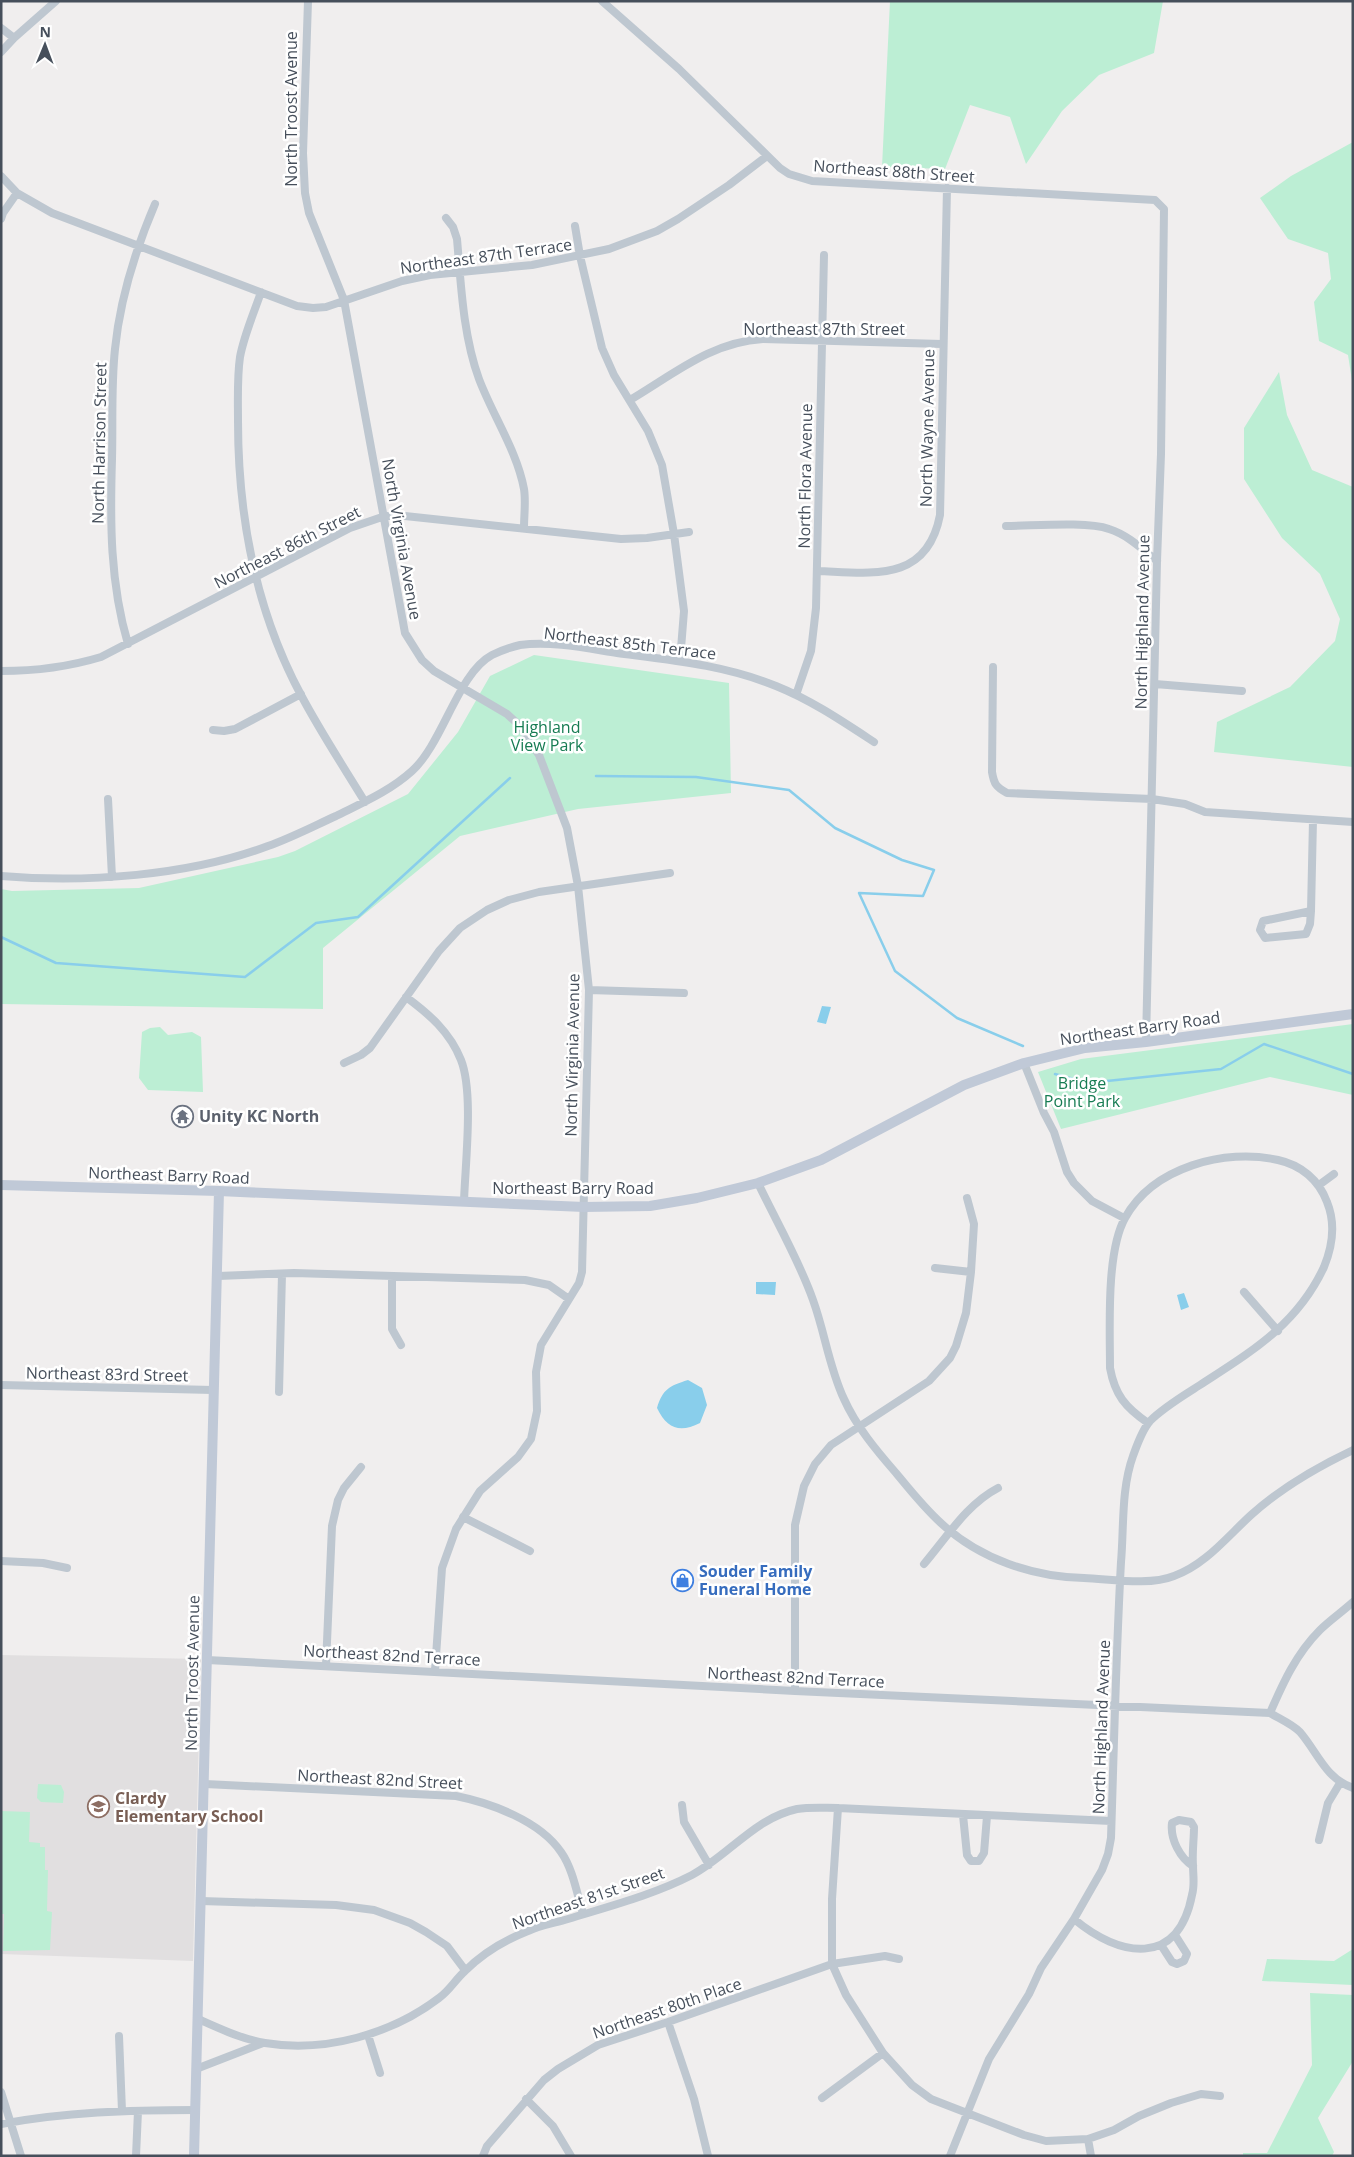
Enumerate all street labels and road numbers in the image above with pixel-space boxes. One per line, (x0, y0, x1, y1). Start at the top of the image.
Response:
street label: North Troost Avenue (280, 31, 302, 187)
street label: Northeast 88th Street (813, 154, 976, 188)
street label: Northeast 87th Terrace (399, 233, 573, 279)
street label: Northeast 87th Street (743, 318, 905, 340)
street label: North Wayne Avenue (915, 349, 939, 507)
street label: North Harrison Street (87, 362, 111, 524)
street label: North Flora Avenue (793, 403, 817, 549)
street label: North Virginia Avenue (377, 457, 427, 621)
street label: Northeast 86th Street (210, 500, 364, 594)
street label: North Highland Avenue (1129, 535, 1155, 709)
street label: Northeast 85th Terrace (543, 622, 717, 664)
street label: North Virginia Avenue (560, 973, 584, 1137)
street label: Northeast Barry Road (1058, 1006, 1222, 1050)
street label: Northeast Barry Road (88, 1161, 250, 1189)
street label: Northeast Barry Road (492, 1177, 654, 1199)
street label: Northeast 83rd Street (26, 1362, 189, 1386)
street label: North Troost Avenue (180, 1595, 204, 1751)
street label: Northeast 82nd Terrace (303, 1639, 481, 1671)
street label: North Highland Avenue (1087, 1639, 1115, 1815)
street label: Northeast 82nd Terrace (707, 1661, 885, 1693)
street label: Northeast 82nd Street (297, 1764, 464, 1794)
street label: Northeast 81st Street (509, 1862, 667, 1934)
street label: Northeast 80th Place (590, 1972, 744, 2044)

